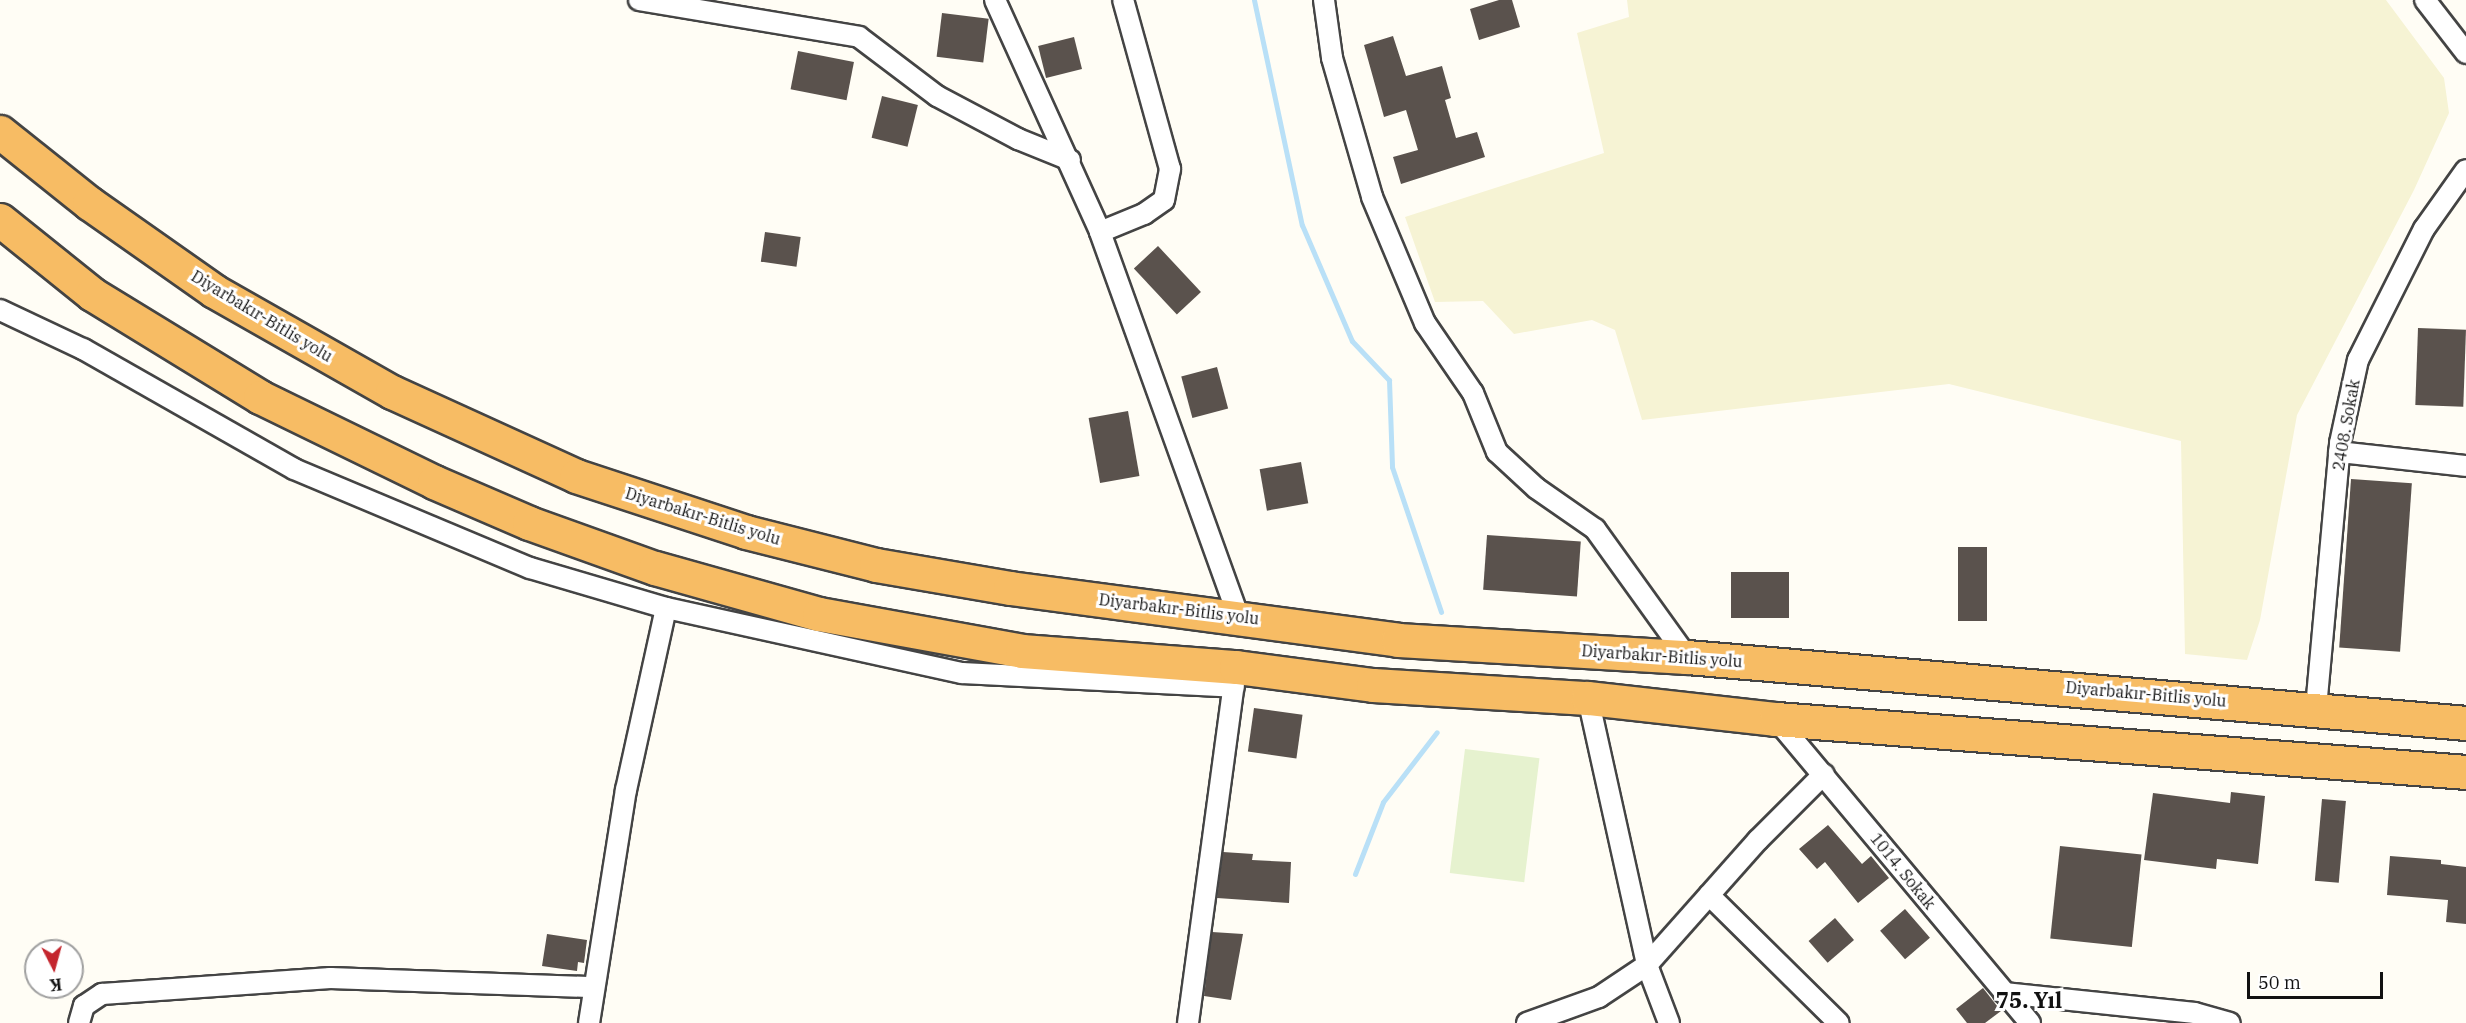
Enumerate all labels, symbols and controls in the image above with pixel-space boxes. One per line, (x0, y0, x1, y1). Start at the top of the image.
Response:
street label: Diyarbakır-Bitlis yolu (188, 266, 336, 366)
street label: 2408. Sokak (2329, 378, 2363, 472)
street label: Diyarbakır-Bitlis yolu (623, 483, 783, 549)
street label: Diyarbakır-Bitlis yolu (1098, 590, 1260, 628)
street label: Diyarbakır-Bitlis yolu (1581, 641, 1743, 671)
street label: Diyarbakır-Bitlis yolu (2065, 677, 2227, 711)
street label: 1014. Sokak (1867, 829, 1939, 913)
north arrow (24, 939, 84, 999)
scale bar (2250, 960, 2386, 998)
text: 50 m (2258, 971, 2301, 994)
text: K (49, 974, 63, 995)
district label: 75. Yıl (1996, 987, 2062, 1013)

